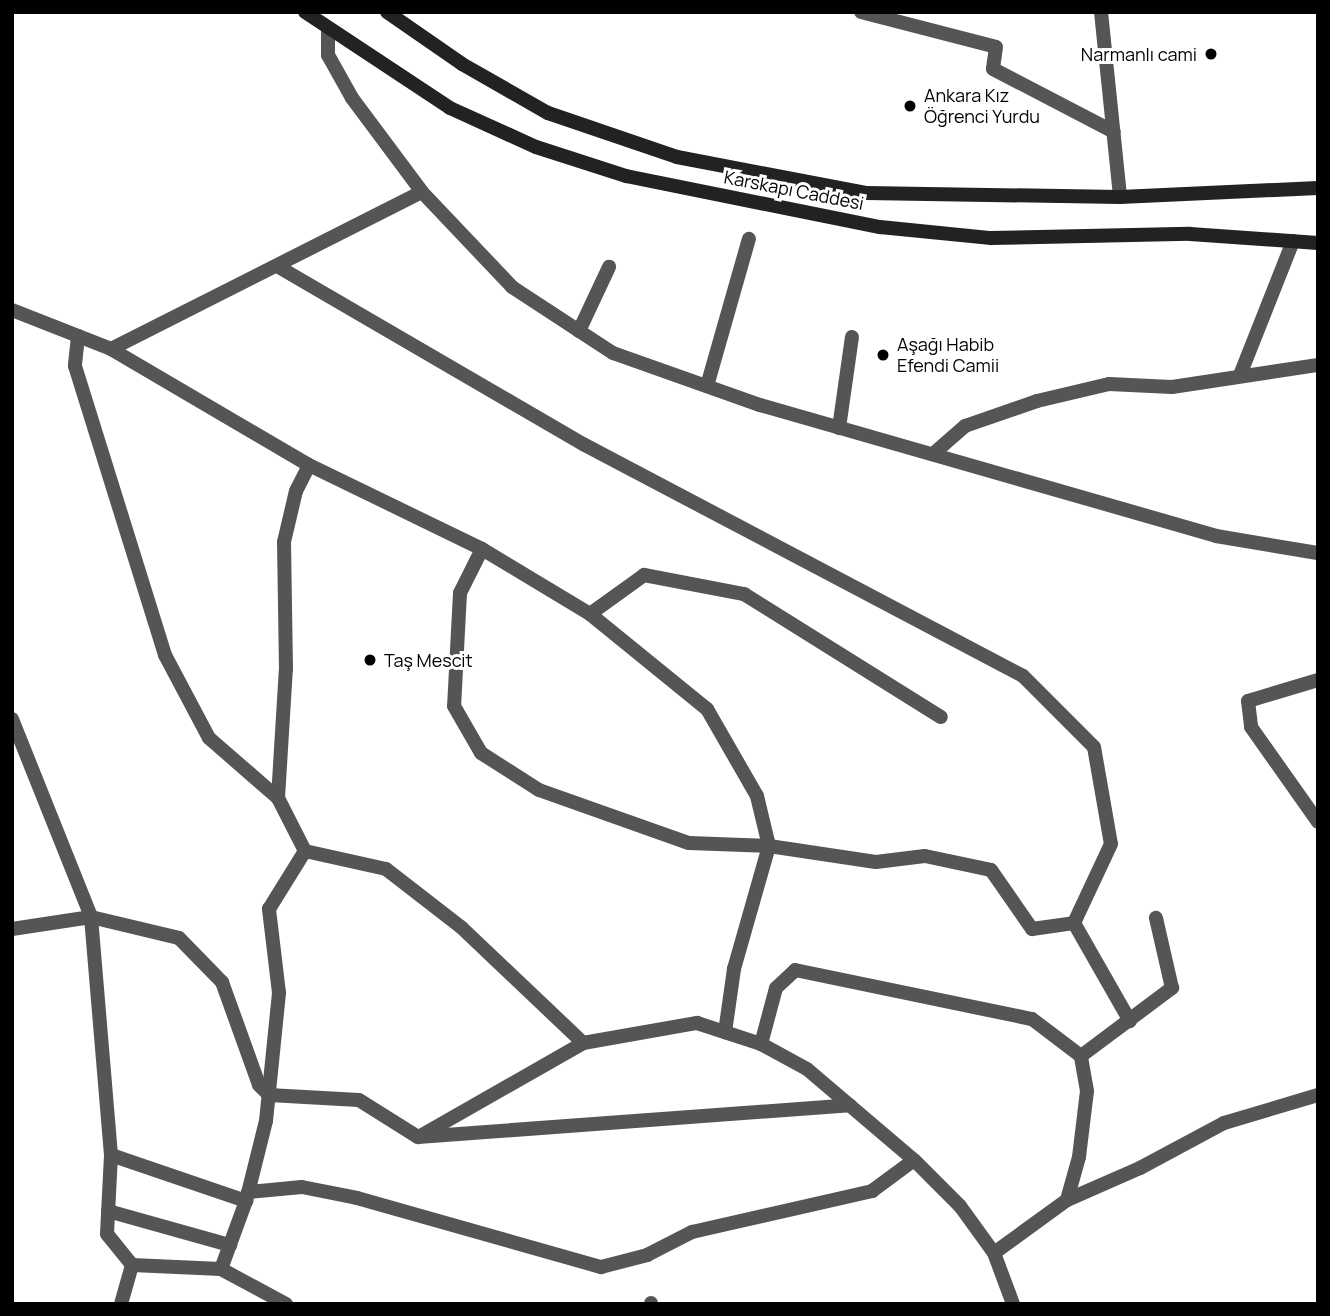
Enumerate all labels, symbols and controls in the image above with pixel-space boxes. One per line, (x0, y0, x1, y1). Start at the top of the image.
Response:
place label: Narmanlı cami (1081, 43, 1197, 65)
marker: Narmanlı cami (1203, 46, 1219, 62)
place label: Ankara Kız Öğrenci Yurdu (924, 85, 1040, 128)
marker: Ankara Kız Öğrenci Yurdu (902, 98, 918, 114)
street label: Karskapı Caddesi (722, 166, 866, 214)
place label: Aşağı Habib Efendi Camii (897, 334, 999, 376)
marker: Aşağı Habib Efendi Camii (875, 347, 891, 363)
place label: Taş Mescit (384, 649, 473, 671)
marker: Taş Mescit (362, 652, 378, 668)

